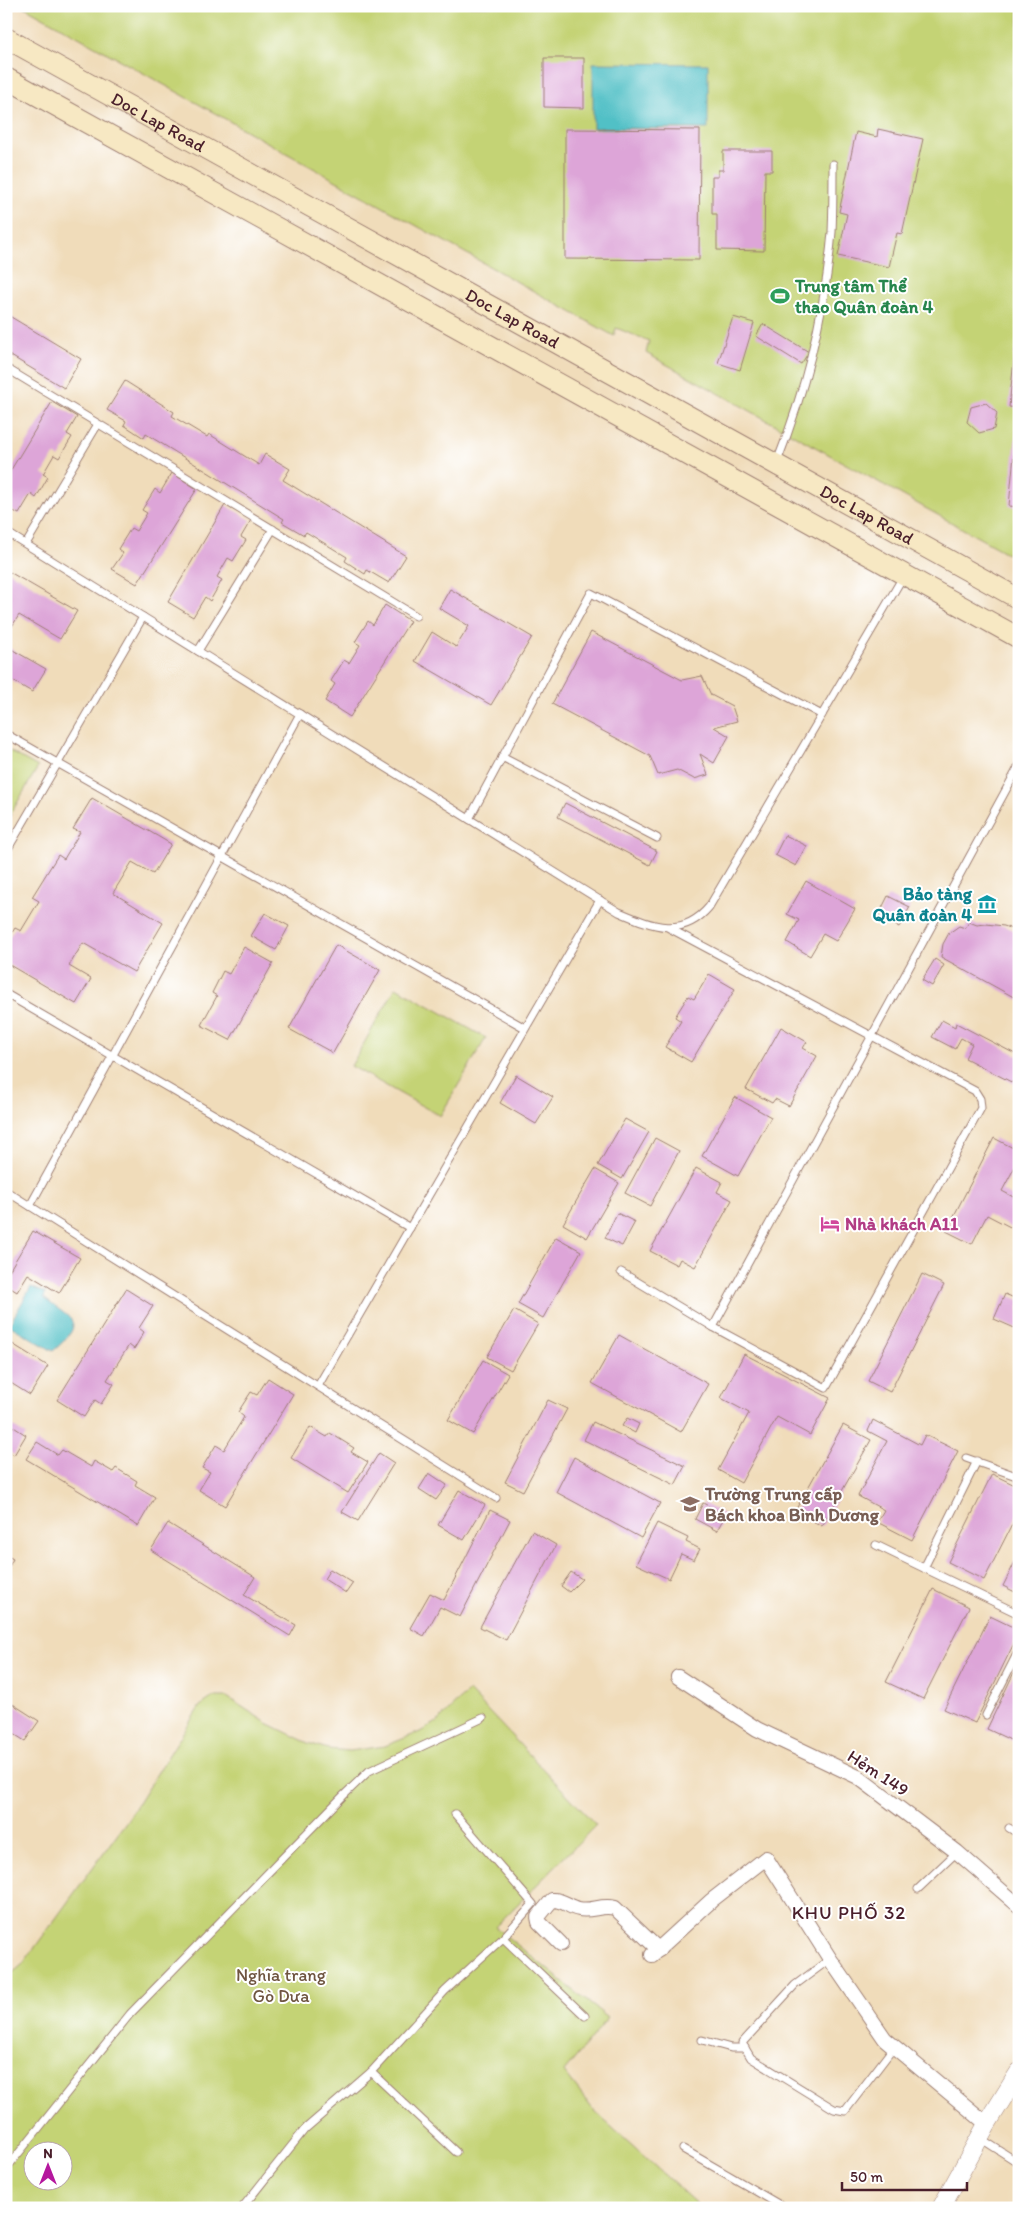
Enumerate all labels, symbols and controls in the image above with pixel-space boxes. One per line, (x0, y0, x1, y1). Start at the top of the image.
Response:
street label: Doc Lap Road (107, 87, 209, 157)
place label: Trung tâm Thể thao Quân đoàn 4 (794, 275, 933, 318)
street label: Doc Lap Road (462, 284, 564, 353)
sports icon: Trung tâm Thể thao Quân đoàn 4 (769, 285, 791, 307)
street label: Doc Lap Road (816, 480, 918, 550)
place label: Bảo tàng Quân đoàn 4 (872, 883, 973, 926)
museum icon: Bảo tàng Quân đoàn 4 (976, 893, 998, 915)
hotel icon: Nhà khách A11 (819, 1213, 841, 1235)
place label: Nhà khách A11 (845, 1213, 959, 1235)
place label: Trường Trung cấp Bách khoa Bình Dương (704, 1483, 880, 1526)
school or university icon: Trường Trung cấp Bách khoa Bình Dương (679, 1493, 701, 1515)
street label: Hẻm 149 (843, 1745, 913, 1801)
district label: KHU PHỐ 32 (792, 1901, 906, 1924)
park label: Nghĩa trang Gò Dưa (236, 1964, 327, 2007)
north arrow (22, 2142, 72, 2192)
text: N (43, 2145, 53, 2162)
scale bar (842, 2159, 968, 2191)
text: 50 m (850, 2168, 883, 2186)

